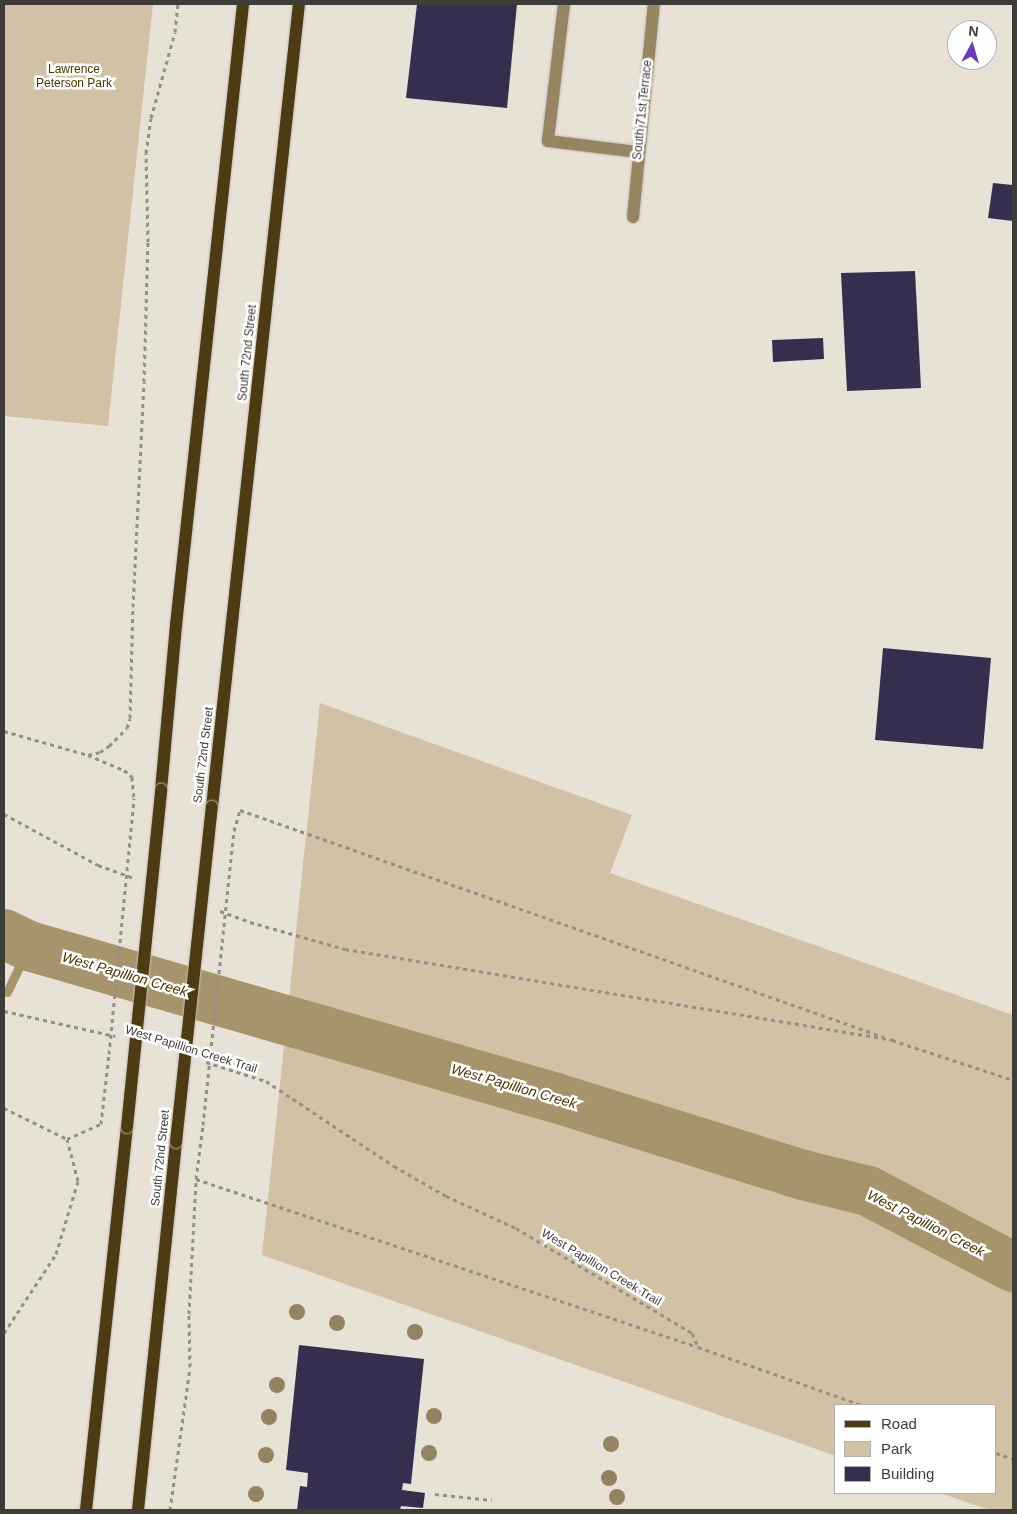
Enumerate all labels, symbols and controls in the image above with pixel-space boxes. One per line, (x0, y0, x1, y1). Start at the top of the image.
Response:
north arrow (947, 20, 997, 70)
text: N (968, 23, 979, 40)
street label: South 71st Terrace (631, 59, 655, 161)
park label: Lawrence Peterson Park (36, 63, 112, 91)
street label: South 72nd Street (236, 304, 260, 402)
street label: South 72nd Street (191, 706, 217, 804)
water label: West Papillion Creek (60, 948, 190, 1000)
street label: West Papillion Creek Trail (123, 1023, 259, 1077)
water label: West Papillion Creek (449, 1060, 579, 1112)
street label: South 72nd Street (149, 1109, 173, 1207)
water label: West Papillion Creek (864, 1186, 988, 1260)
street label: West Papillion Creek Trail (538, 1226, 664, 1310)
legend (834, 1404, 997, 1494)
text: Road (881, 1415, 917, 1432)
text: Park (881, 1440, 912, 1457)
text: Building (881, 1465, 934, 1482)

